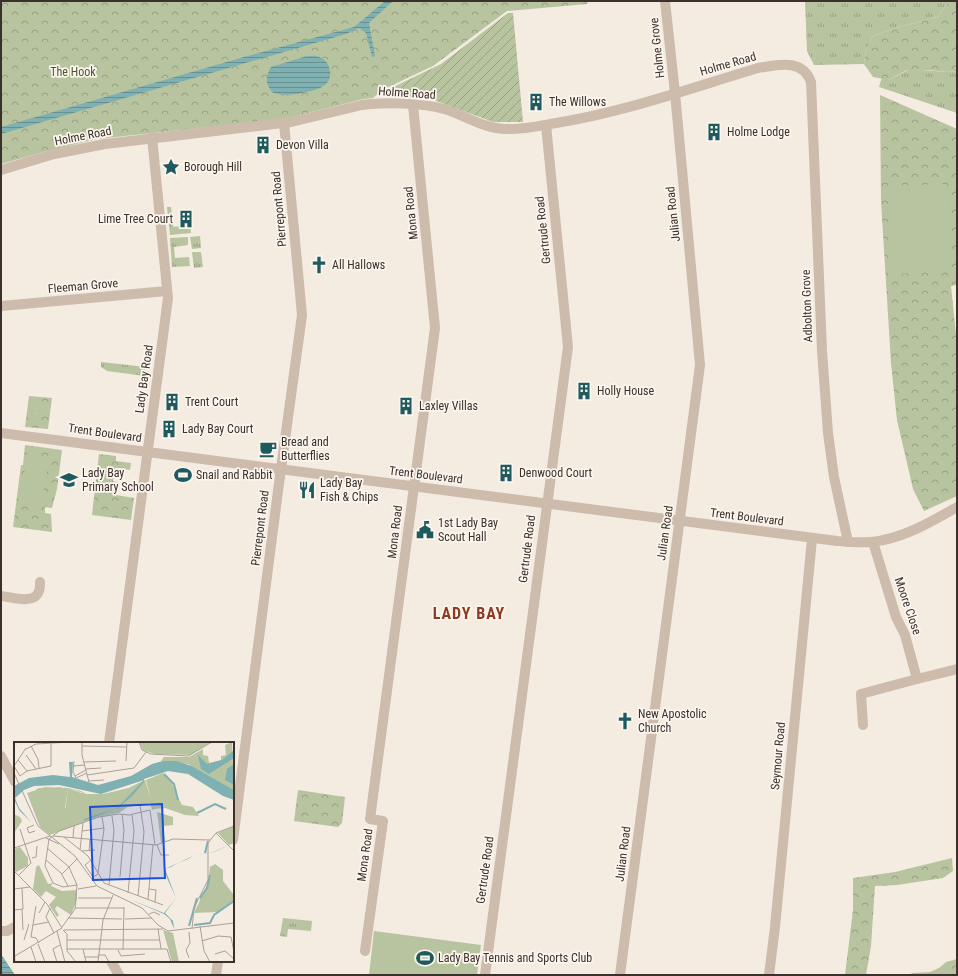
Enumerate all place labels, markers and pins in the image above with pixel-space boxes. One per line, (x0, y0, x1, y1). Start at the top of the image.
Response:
building icon: The Willows (526, 92, 546, 112)
place label: The Willows (549, 95, 606, 109)
building icon: Holme Lodge (704, 122, 724, 142)
place label: Holme Lodge (727, 125, 790, 139)
building icon: Devon Villa (253, 135, 273, 155)
place label: Devon Villa (276, 138, 329, 152)
place icon: Borough Hill (161, 157, 181, 177)
place label: Borough Hill (184, 160, 242, 174)
building icon: Lime Tree Court (176, 209, 196, 229)
place label: Lime Tree Court (98, 212, 173, 226)
church icon: All Hallows (309, 255, 329, 275)
place label: All Hallows (332, 258, 385, 272)
building icon: Holly House (574, 381, 594, 401)
place label: Holly House (597, 384, 654, 398)
building icon: Trent Court (162, 392, 182, 412)
place label: Trent Court (185, 395, 239, 409)
building icon: Laxley Villas (396, 396, 416, 416)
place label: Laxley Villas (419, 399, 478, 413)
building icon: Lady Bay Court (159, 419, 179, 439)
place label: Lady Bay Court (182, 422, 254, 436)
place label: Bread and Butterflies (281, 435, 330, 463)
cafe icon: Bread and Butterflies (258, 439, 278, 459)
building icon: Denwood Court (496, 463, 516, 483)
sports icon: Snail and Rabbit (173, 465, 193, 485)
place label: Lady Bay Primary School (82, 466, 154, 494)
place label: Denwood Court (519, 466, 592, 480)
place label: Snail and Rabbit (196, 468, 273, 482)
school or university icon: Lady Bay Primary School (59, 470, 79, 490)
place label: Lady Bay Fish & Chips (320, 476, 379, 504)
restaurant icon: Lady Bay Fish & Chips (297, 480, 317, 500)
place label: 1st Lady Bay Scout Hall (438, 516, 498, 544)
public building icon: 1st Lady Bay Scout Hall (415, 520, 435, 540)
place label: New Apostolic Church (638, 707, 707, 735)
church icon: New Apostolic Church (615, 711, 635, 731)
sports icon: Lady Bay Tennis and Sports Club (415, 948, 435, 968)
place label: Lady Bay Tennis and Sports Club (438, 951, 592, 965)

